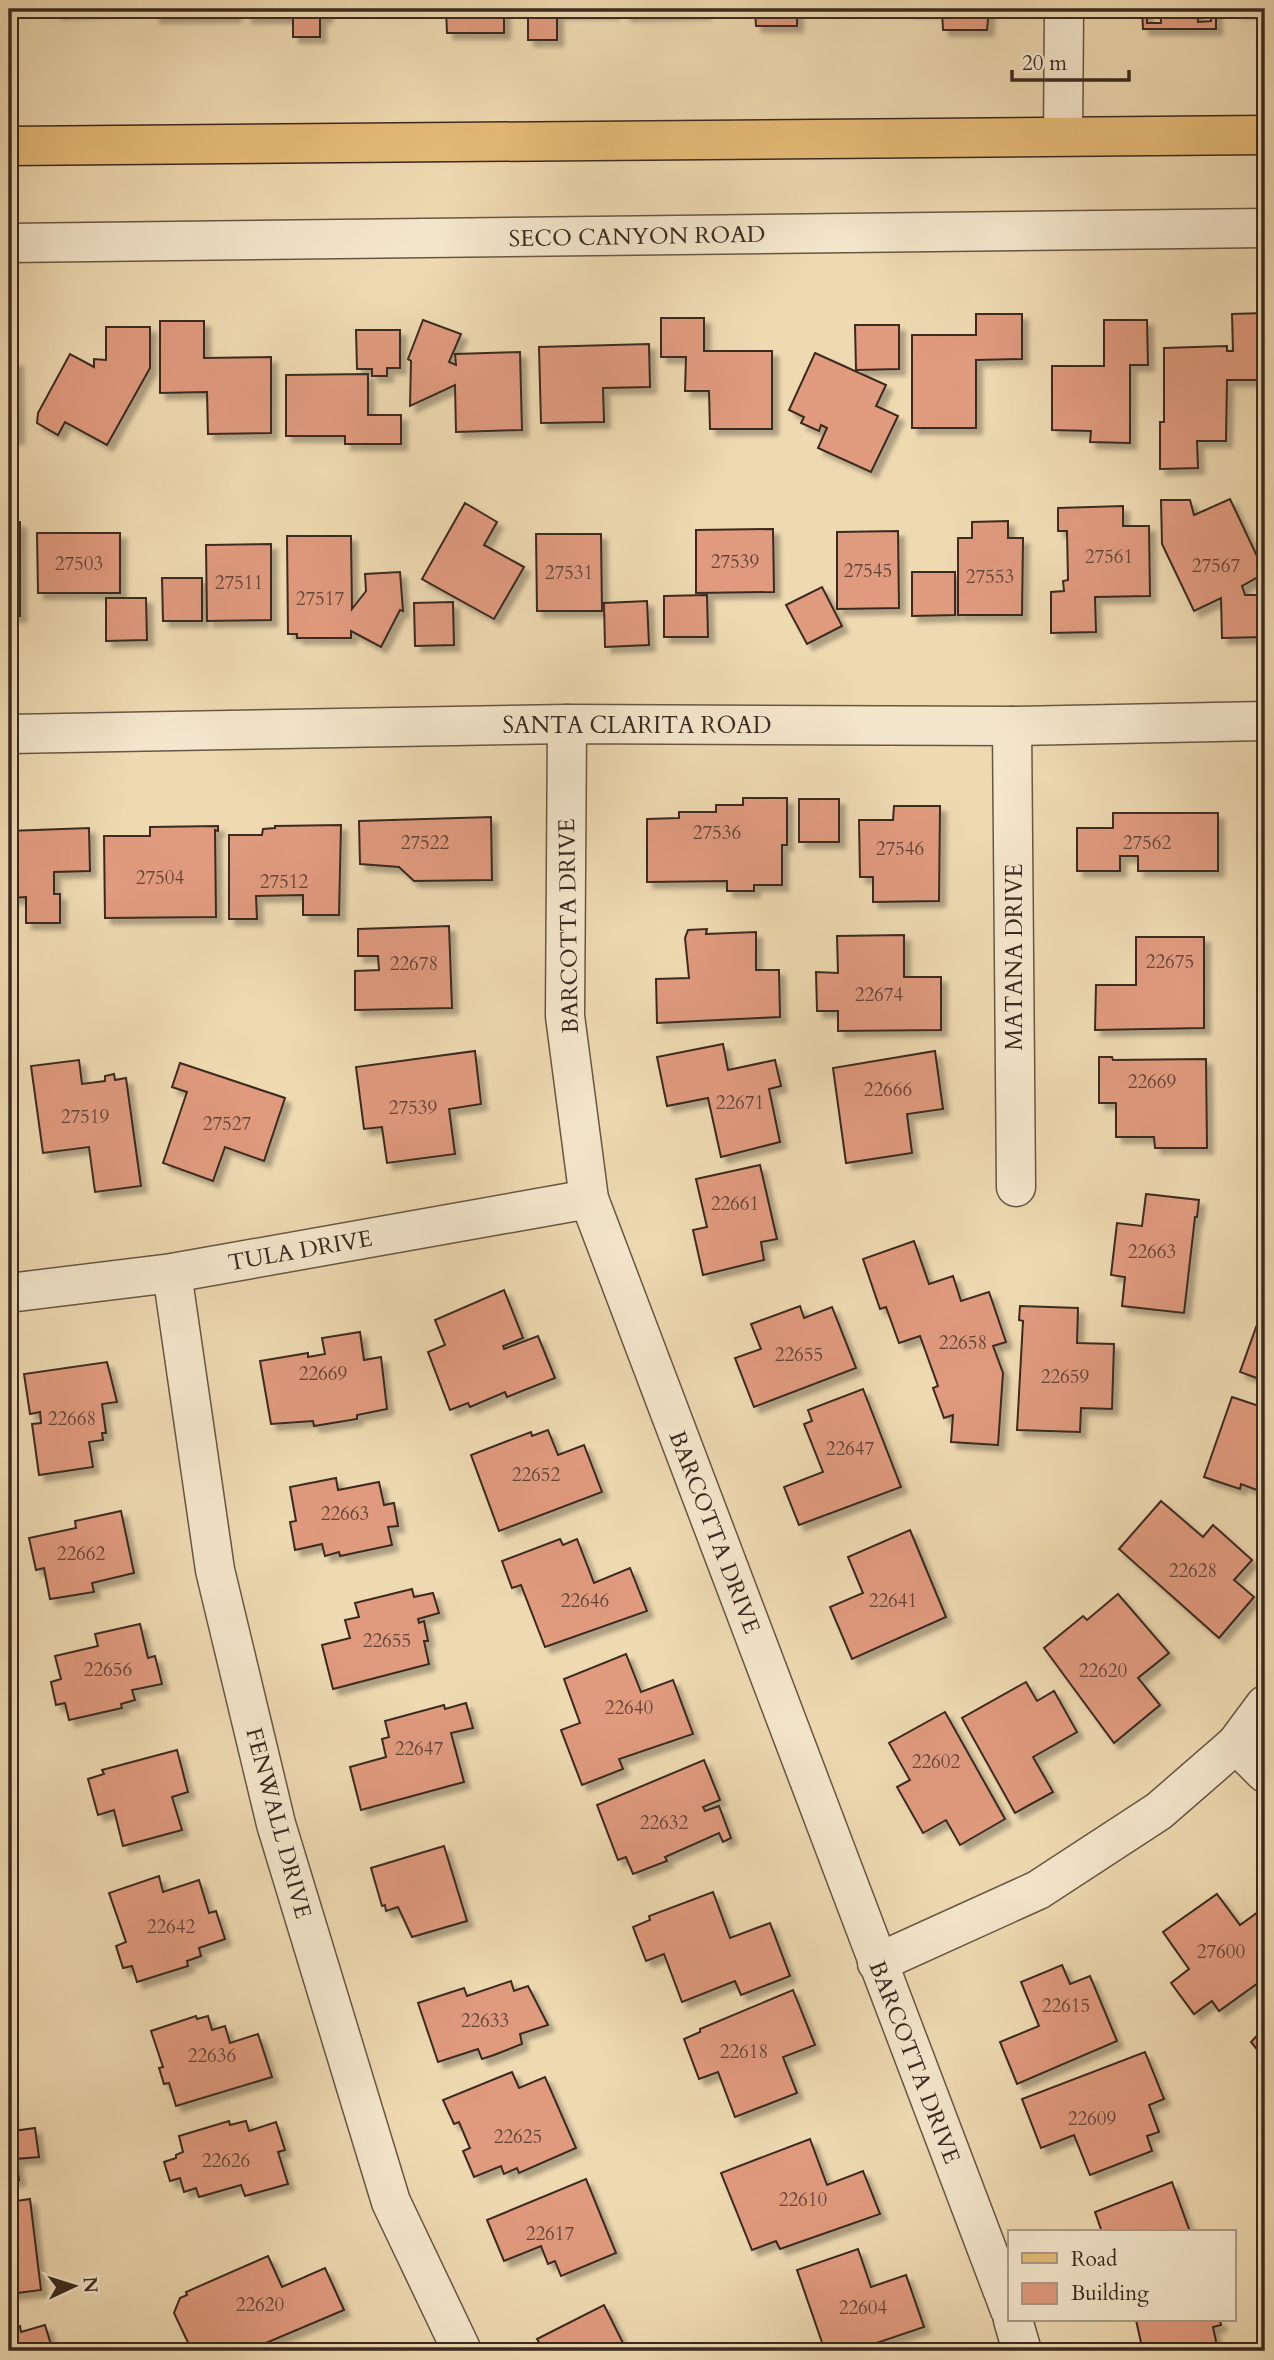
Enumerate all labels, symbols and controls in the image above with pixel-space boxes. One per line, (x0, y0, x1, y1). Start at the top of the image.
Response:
scale bar (1012, 38, 1129, 82)
text: 20 m (1022, 49, 1067, 78)
street label: SECO CANYON ROAD (508, 219, 766, 254)
house number: 27561 (1085, 544, 1133, 570)
house number: 27539 (711, 549, 760, 575)
house number: 27503 (55, 551, 103, 577)
house number: 27567 (1192, 553, 1241, 579)
house number: 27545 (844, 558, 892, 584)
house number: 27531 (545, 560, 593, 586)
house number: 27553 (966, 564, 1014, 590)
house number: 27511 (215, 570, 263, 596)
house number: 27517 (296, 586, 345, 612)
street label: SANTA CLARITA ROAD (503, 710, 771, 741)
street label: BARCOTTA DRIVE (551, 818, 586, 1034)
house number: 27536 (693, 820, 741, 846)
house number: 27522 (401, 830, 450, 856)
house number: 27562 (1123, 830, 1172, 856)
house number: 27546 (876, 836, 924, 862)
street label: MATANA DRIVE (999, 864, 1030, 1051)
house number: 27504 (136, 865, 185, 891)
house number: 27512 (260, 869, 309, 895)
house number: 22675 (1146, 949, 1194, 975)
house number: 22678 (390, 951, 438, 977)
house number: 22674 (855, 982, 904, 1008)
house number: 22669 (1128, 1069, 1177, 1095)
house number: 22666 (864, 1077, 912, 1103)
house number: 22671 (716, 1090, 764, 1116)
house number: 27539 (389, 1095, 438, 1121)
house number: 27519 (61, 1104, 110, 1130)
house number: 27527 (203, 1111, 252, 1137)
house number: 22661 (711, 1191, 759, 1217)
street label: TULA DRIVE (226, 1223, 375, 1278)
house number: 22663 (1128, 1239, 1176, 1265)
house number: 22658 (939, 1330, 987, 1356)
house number: 22655 (775, 1342, 823, 1368)
house number: 22669 (299, 1361, 348, 1387)
house number: 22659 (1041, 1364, 1090, 1390)
house number: 22668 (48, 1406, 96, 1432)
street label: BARCOTTA DRIVE (661, 1426, 768, 1638)
house number: 22647 (826, 1436, 875, 1462)
house number: 22652 (512, 1462, 561, 1488)
house number: 22663 (321, 1501, 369, 1527)
house number: 22662 (57, 1541, 106, 1567)
house number: 22628 (1169, 1558, 1217, 1584)
house number: 22646 (561, 1588, 609, 1614)
house number: 22641 (869, 1588, 917, 1614)
house number: 22655 (363, 1628, 411, 1654)
house number: 22656 (84, 1657, 132, 1683)
house number: 22620 (1079, 1658, 1128, 1684)
house number: 22640 (605, 1695, 654, 1721)
street label: FENWALL DRIVE (238, 1724, 319, 1922)
house number: 22647 (395, 1736, 444, 1762)
house number: 22602 (912, 1749, 961, 1775)
house number: 22632 (640, 1810, 689, 1836)
house number: 22642 (147, 1914, 196, 1940)
house number: 27600 (1197, 1939, 1246, 1965)
street label: BARCOTTA DRIVE (861, 1956, 968, 2168)
house number: 22615 (1042, 1993, 1090, 2019)
house number: 22633 (461, 2008, 509, 2034)
house number: 22618 (720, 2039, 768, 2065)
house number: 22636 (188, 2043, 236, 2069)
house number: 22609 (1068, 2106, 1117, 2132)
house number: 22625 (494, 2124, 542, 2150)
house number: 22626 (202, 2148, 250, 2174)
house number: 22610 (779, 2187, 828, 2213)
house number: 22617 (526, 2221, 575, 2247)
legend (1008, 2230, 1236, 2322)
text: Road (1071, 2245, 1117, 2274)
north arrow (38, 2252, 108, 2322)
text: N (76, 2276, 104, 2295)
text: Building (1071, 2279, 1149, 2308)
house number: 22620 (236, 2292, 285, 2318)
house number: 22604 (839, 2295, 888, 2321)

